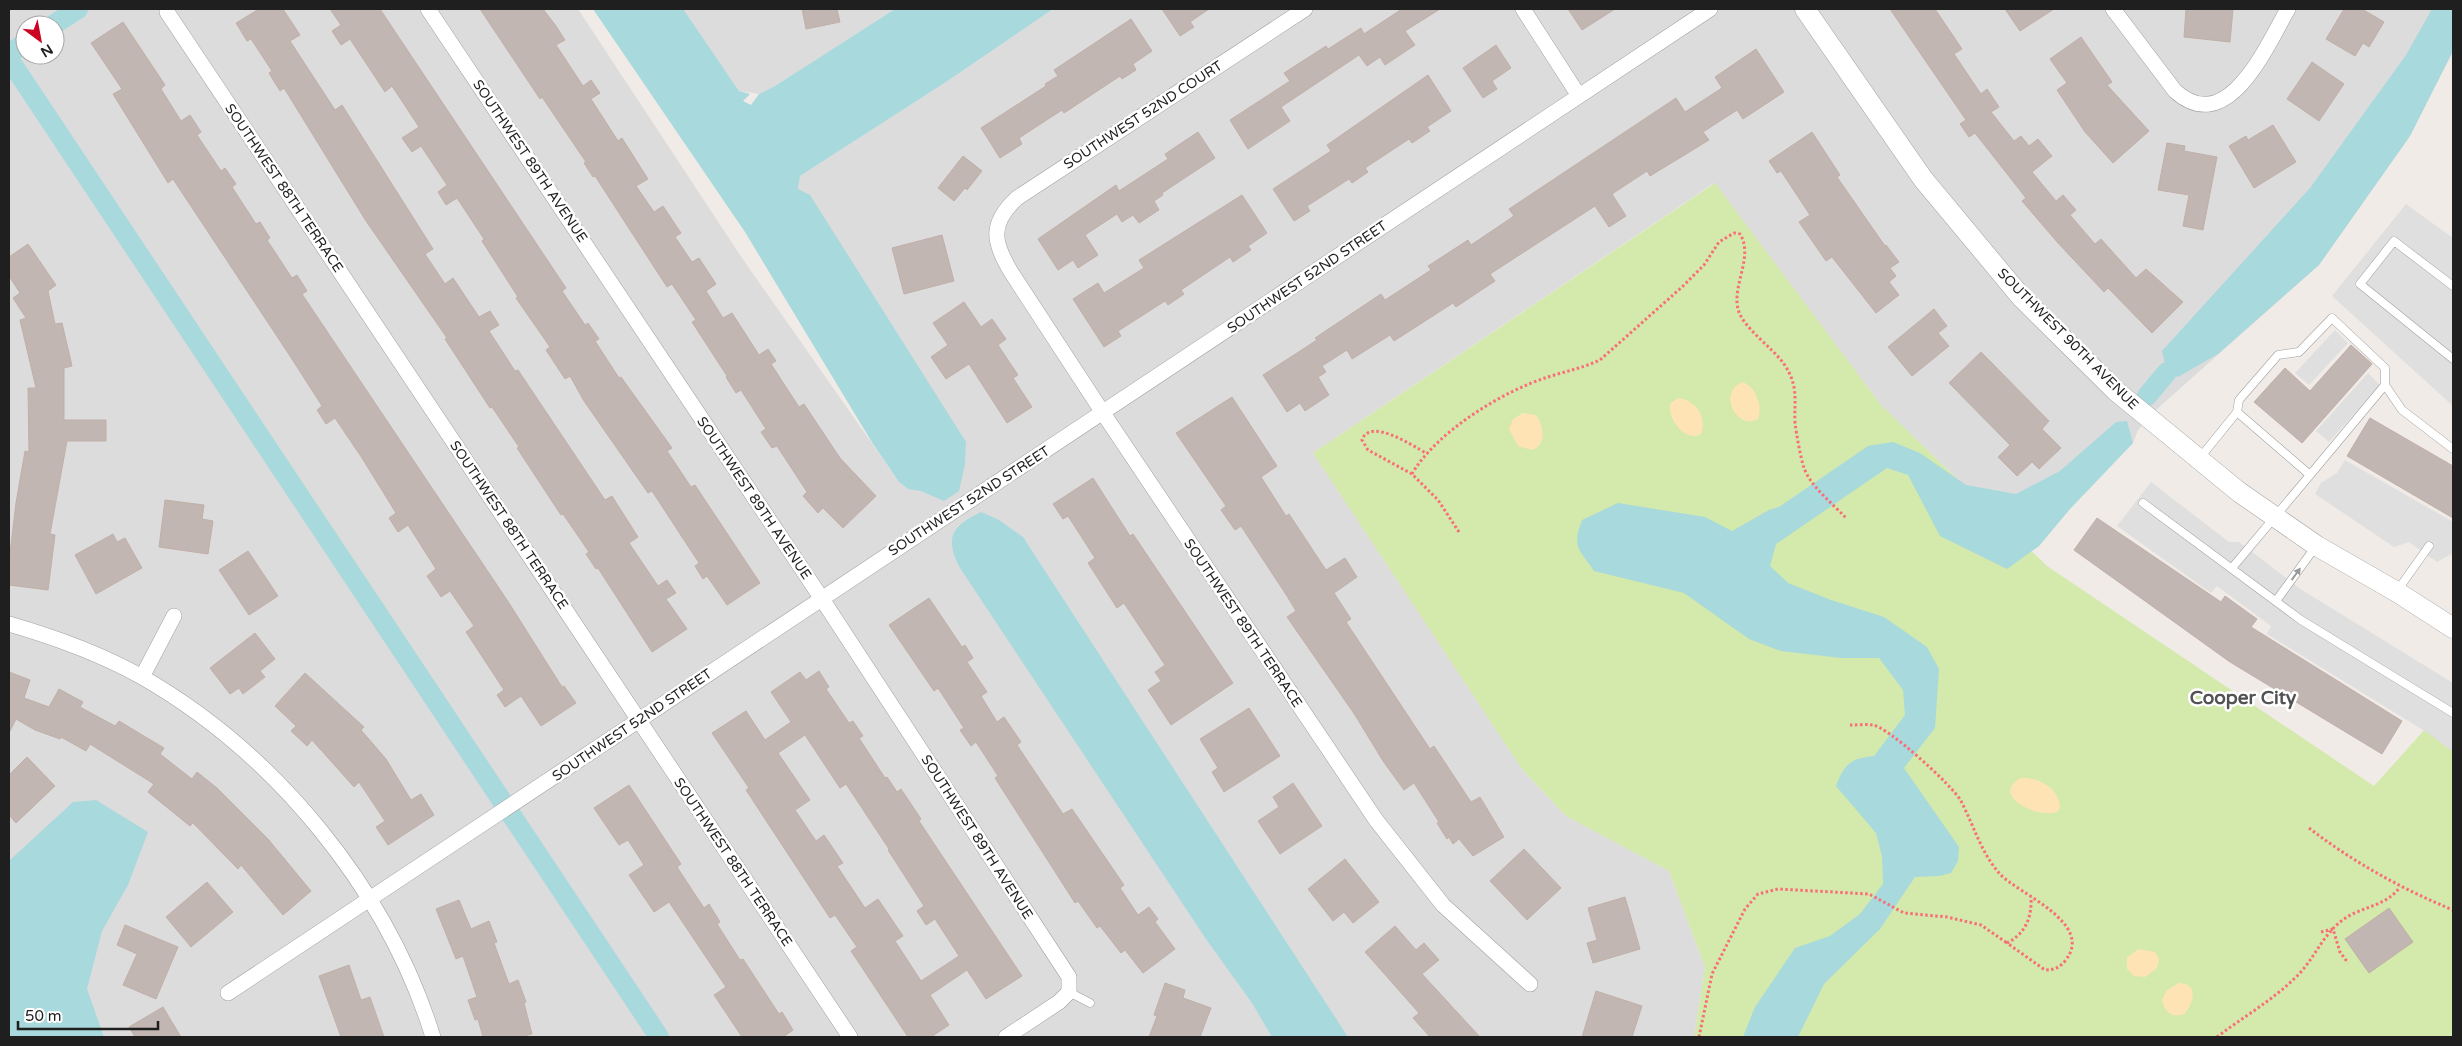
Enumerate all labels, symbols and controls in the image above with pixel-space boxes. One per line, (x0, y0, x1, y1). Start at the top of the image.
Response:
north arrow (15, 15, 65, 65)
text: N (37, 40, 56, 61)
street label: SOUTHWEST 52ND COURT (1060, 57, 1226, 173)
street label: SOUTHWEST 89TH AVENUE (469, 76, 591, 246)
street label: SOUTHWEST 88TH TERRACE (221, 100, 347, 276)
street label: SOUTHWEST 52ND STREET (1224, 217, 1390, 337)
street label: SOUTHWEST 90TH AVENUE (1994, 265, 2142, 413)
street label: SOUTHWEST 89TH AVENUE (693, 413, 815, 583)
street label: SOUTHWEST 88TH TERRACE (446, 437, 572, 613)
street label: SOUTHWEST 52ND STREET (885, 442, 1053, 560)
street label: SOUTHWEST 89TH TERRACE (1180, 535, 1306, 711)
one-way arrow (2291, 568, 2302, 581)
street label: SOUTHWEST 52ND STREET (549, 665, 715, 785)
district label: Cooper City (2190, 687, 2297, 710)
street label: SOUTHWEST 89TH AVENUE (917, 752, 1037, 922)
street label: SOUTHWEST 88TH TERRACE (670, 774, 796, 950)
scale bar (18, 998, 158, 1030)
text: 50 m (25, 1007, 62, 1025)

